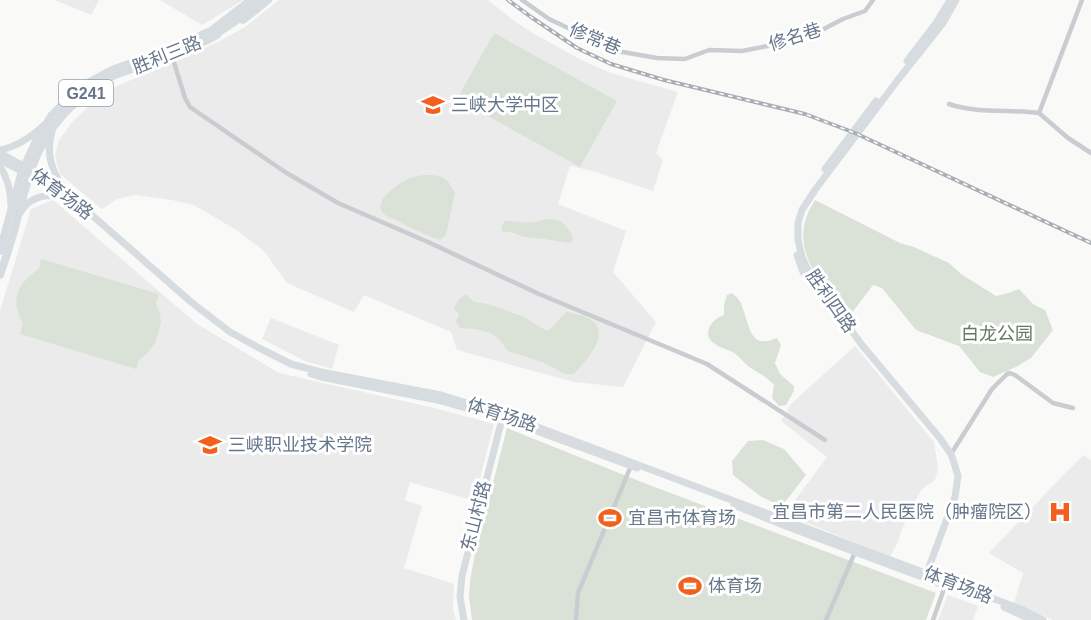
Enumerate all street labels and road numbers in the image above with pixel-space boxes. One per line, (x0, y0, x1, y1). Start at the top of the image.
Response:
street label: 修常巷 (566, 19, 624, 59)
street label: 修名巷 (766, 20, 824, 54)
street label: 胜利三路 (130, 32, 204, 78)
road number: G241 (59, 80, 113, 106)
street label: 体育场路 (27, 164, 97, 224)
street label: 胜利四路 (802, 266, 860, 336)
street label: 体育场路 (465, 394, 539, 436)
street label: 东山村路 (458, 479, 494, 553)
street label: 体育场路 (921, 563, 995, 607)

